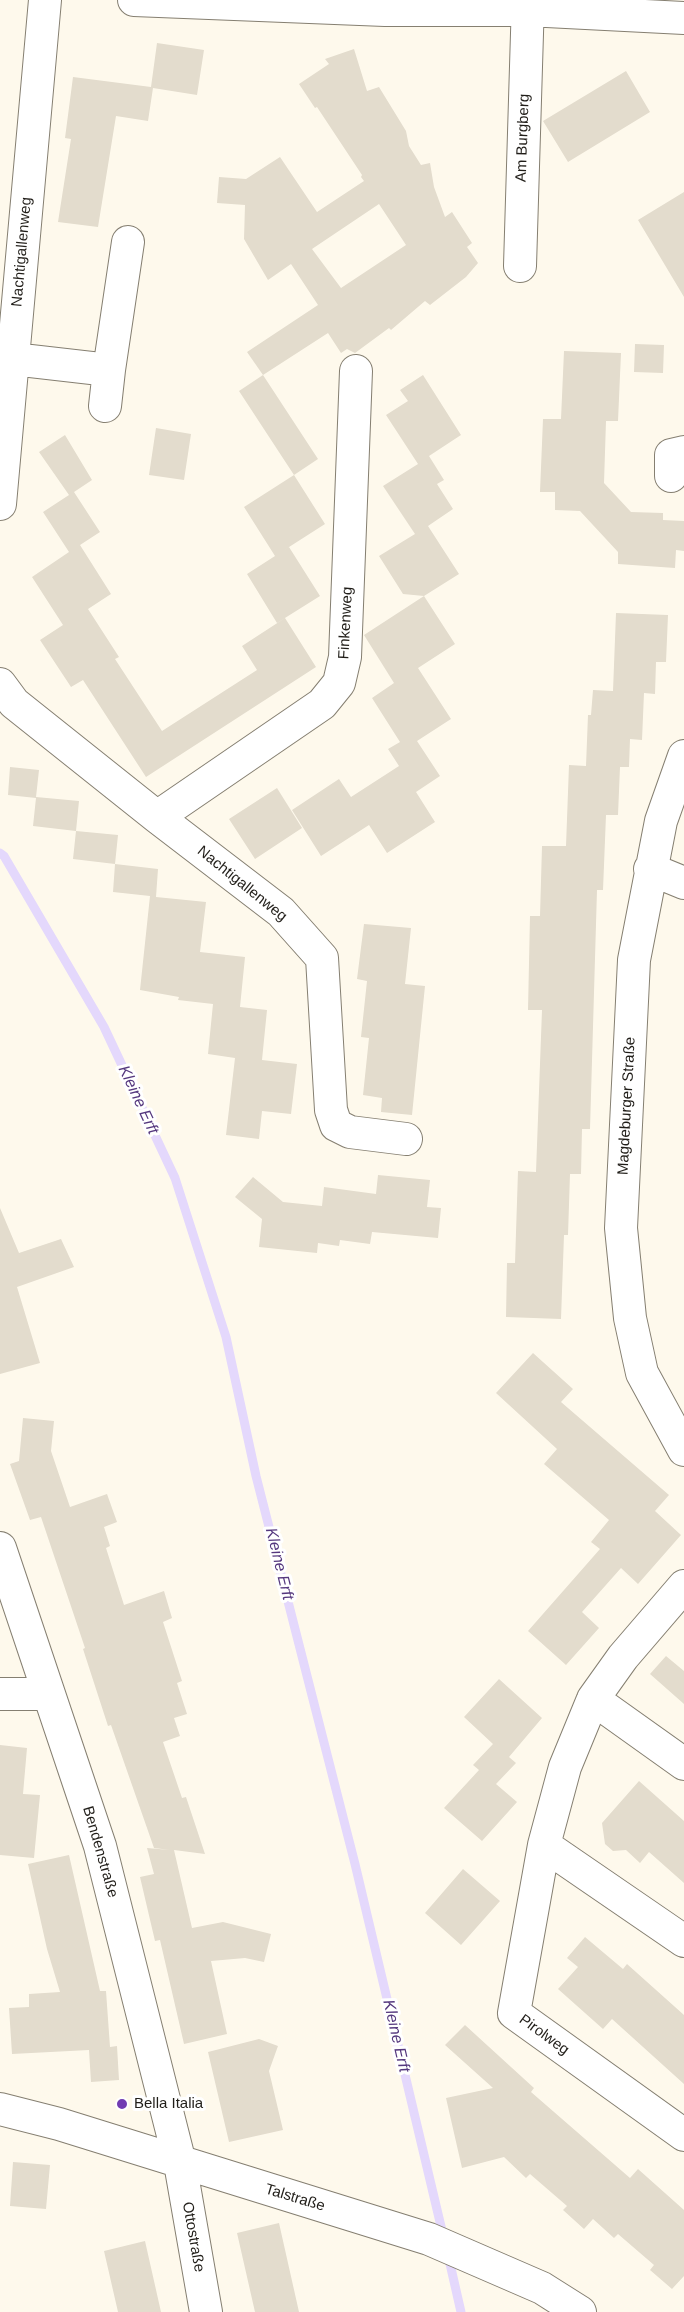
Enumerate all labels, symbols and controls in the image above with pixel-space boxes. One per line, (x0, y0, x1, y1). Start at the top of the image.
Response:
street label: Am Burgberg (512, 94, 534, 182)
street label: Nachtigallenweg (8, 196, 36, 308)
street label: Finkenweg (335, 586, 357, 660)
street label: Nachtigallenweg (194, 842, 290, 926)
street label: Magdeburger Straße (614, 1036, 640, 1176)
water label: Kleine Erft (114, 1062, 162, 1138)
water label: Kleine Erft (261, 1526, 297, 1602)
street label: Bendenstraße (78, 1804, 122, 1900)
water label: Kleine Erft (378, 1998, 414, 2074)
street label: Pirolweg (515, 2011, 573, 2059)
place label: Bella Italia (134, 2095, 203, 2113)
marker: Bella Italia (115, 2097, 129, 2111)
street label: Talstraße (263, 2180, 327, 2216)
street label: Ottostraße (178, 2201, 208, 2273)

